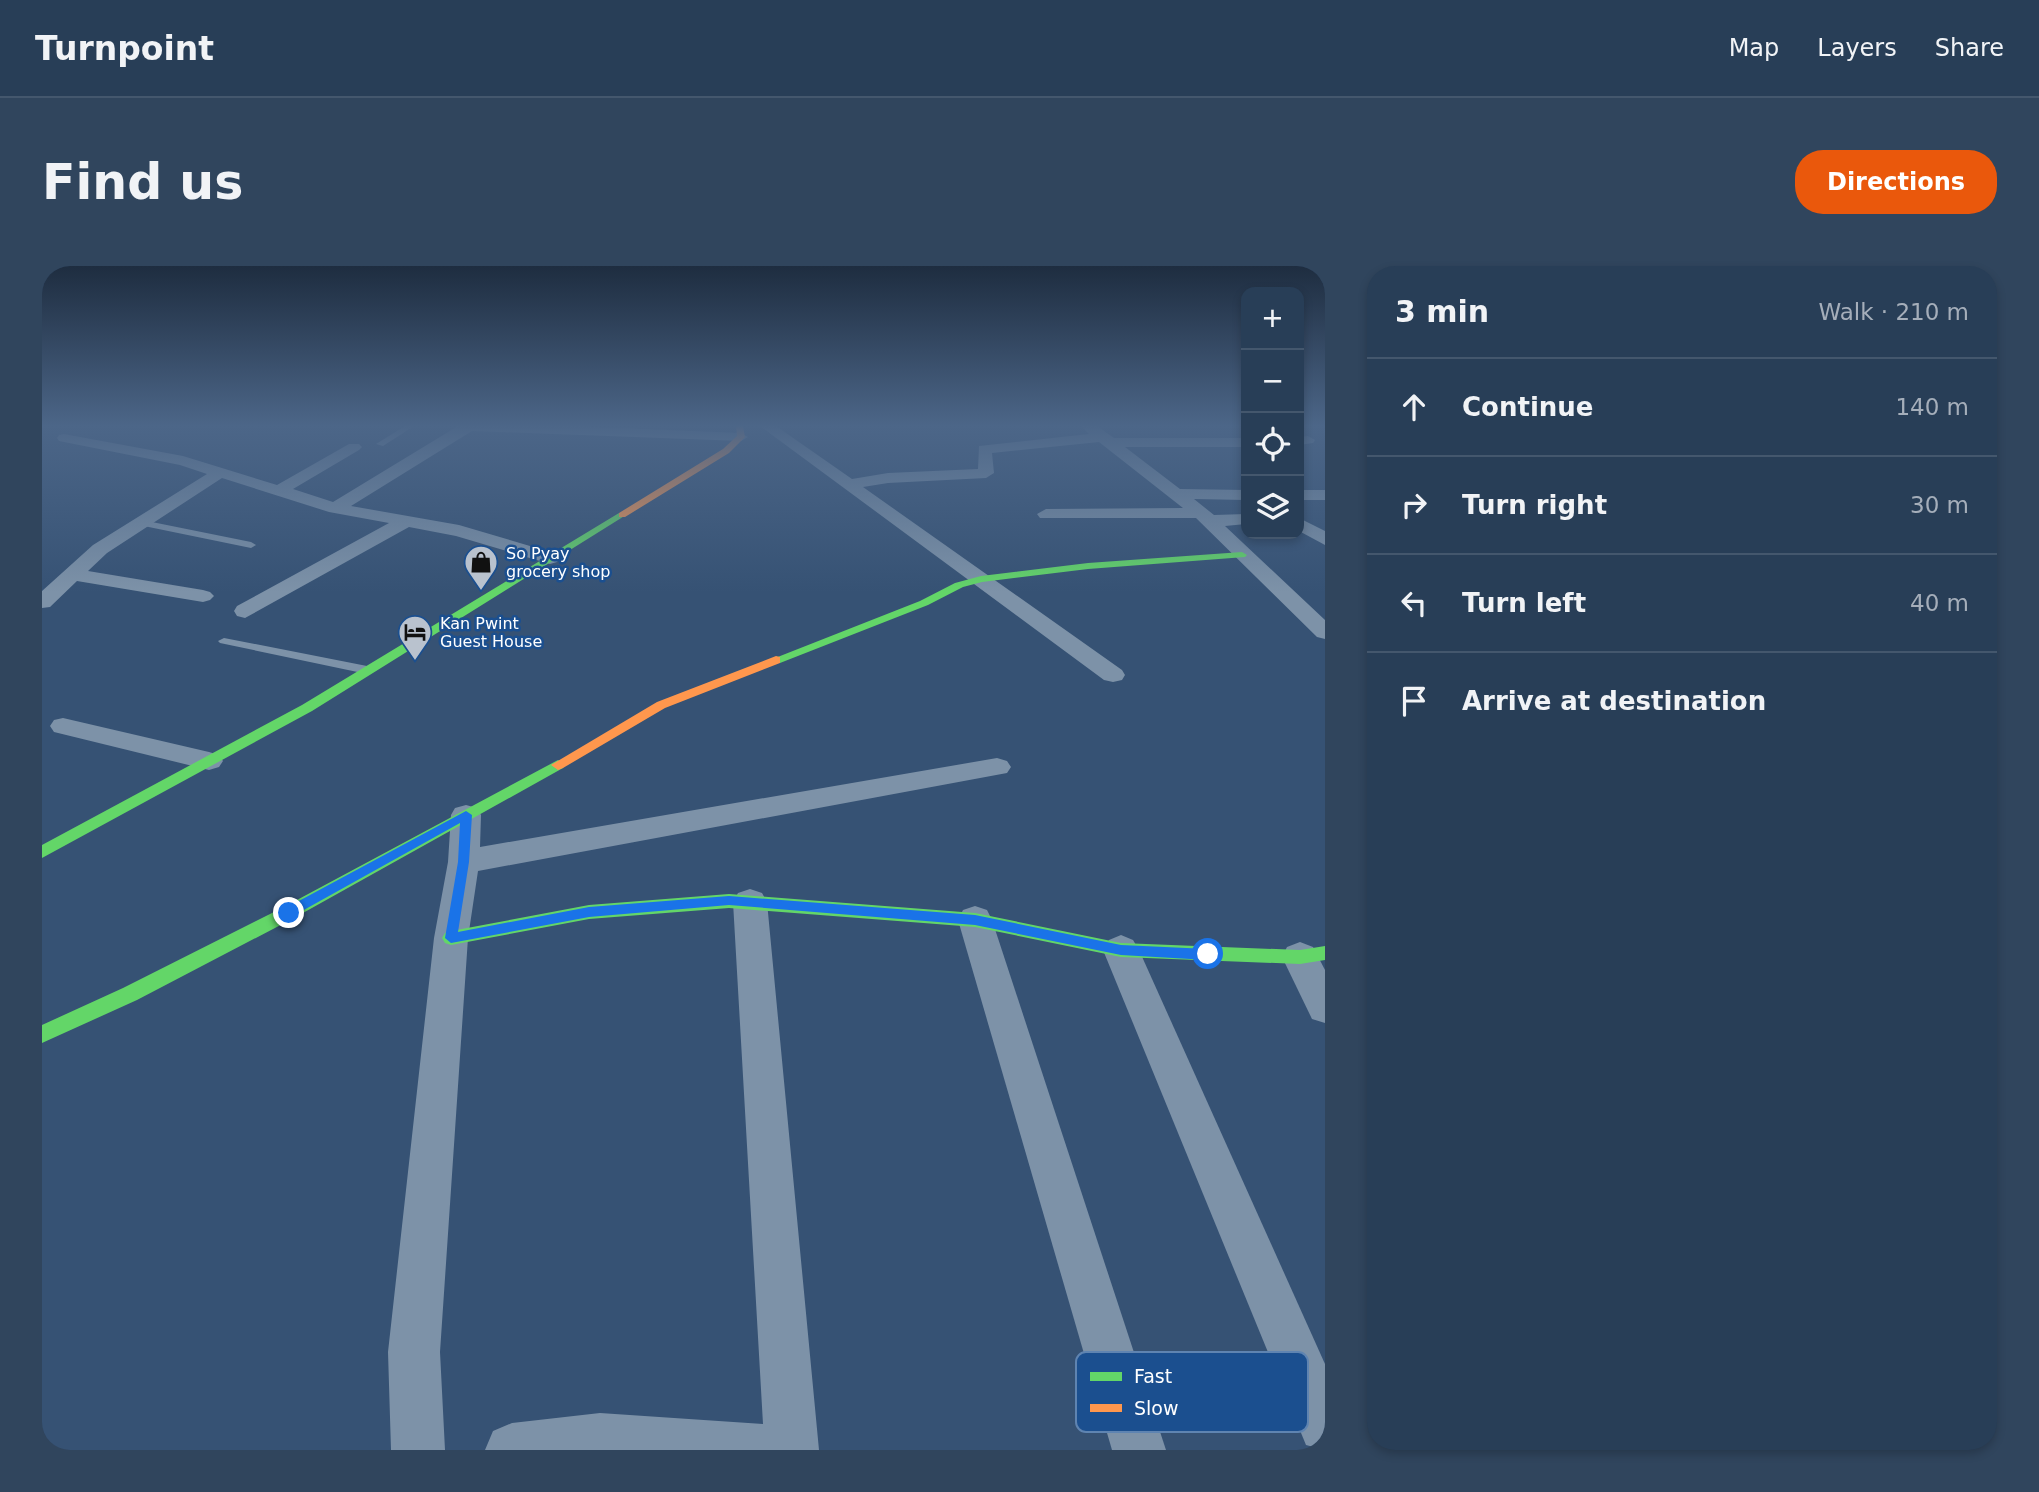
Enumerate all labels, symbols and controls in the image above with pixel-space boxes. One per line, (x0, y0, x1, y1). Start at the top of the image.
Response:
text: Turnpoint (35, 29, 214, 68)
text: Map (1729, 34, 1779, 62)
text: Layers (1817, 34, 1897, 62)
text: Share (1935, 34, 2004, 62)
button: Directions (1795, 150, 1997, 214)
text: Find us (42, 154, 243, 211)
map controls (1241, 287, 1304, 539)
button: + (1241, 287, 1304, 350)
text: 3 min (1395, 294, 1489, 329)
text: Walk · 210 m (1818, 299, 1969, 325)
button: − (1241, 350, 1304, 413)
icon: ahead (1395, 388, 1433, 426)
text: Continue (1462, 392, 1593, 422)
text: 140 m (1895, 394, 1969, 420)
button: locate (1241, 413, 1304, 476)
button: layers (1241, 476, 1304, 539)
icon: right (1395, 486, 1433, 524)
text: Turn right (1462, 490, 1607, 520)
text: 30 m (1910, 492, 1969, 518)
shop icon: So Pyay grocery shop (462, 543, 500, 592)
place label: So Pyay grocery shop (506, 544, 610, 581)
icon: left (1395, 584, 1433, 622)
text: Turn left (1462, 588, 1586, 618)
text: 40 m (1910, 590, 1969, 616)
hotel icon: Kan Pwint Guest House (396, 613, 434, 662)
place label: Kan Pwint Guest House (440, 614, 542, 651)
icon: arrive (1395, 682, 1433, 720)
text: Arrive at destination (1462, 686, 1766, 716)
route end (273, 897, 304, 928)
route start (1192, 938, 1223, 969)
legend (1076, 1352, 1308, 1432)
text: Fast (1134, 1365, 1172, 1387)
text: Slow (1134, 1397, 1179, 1419)

